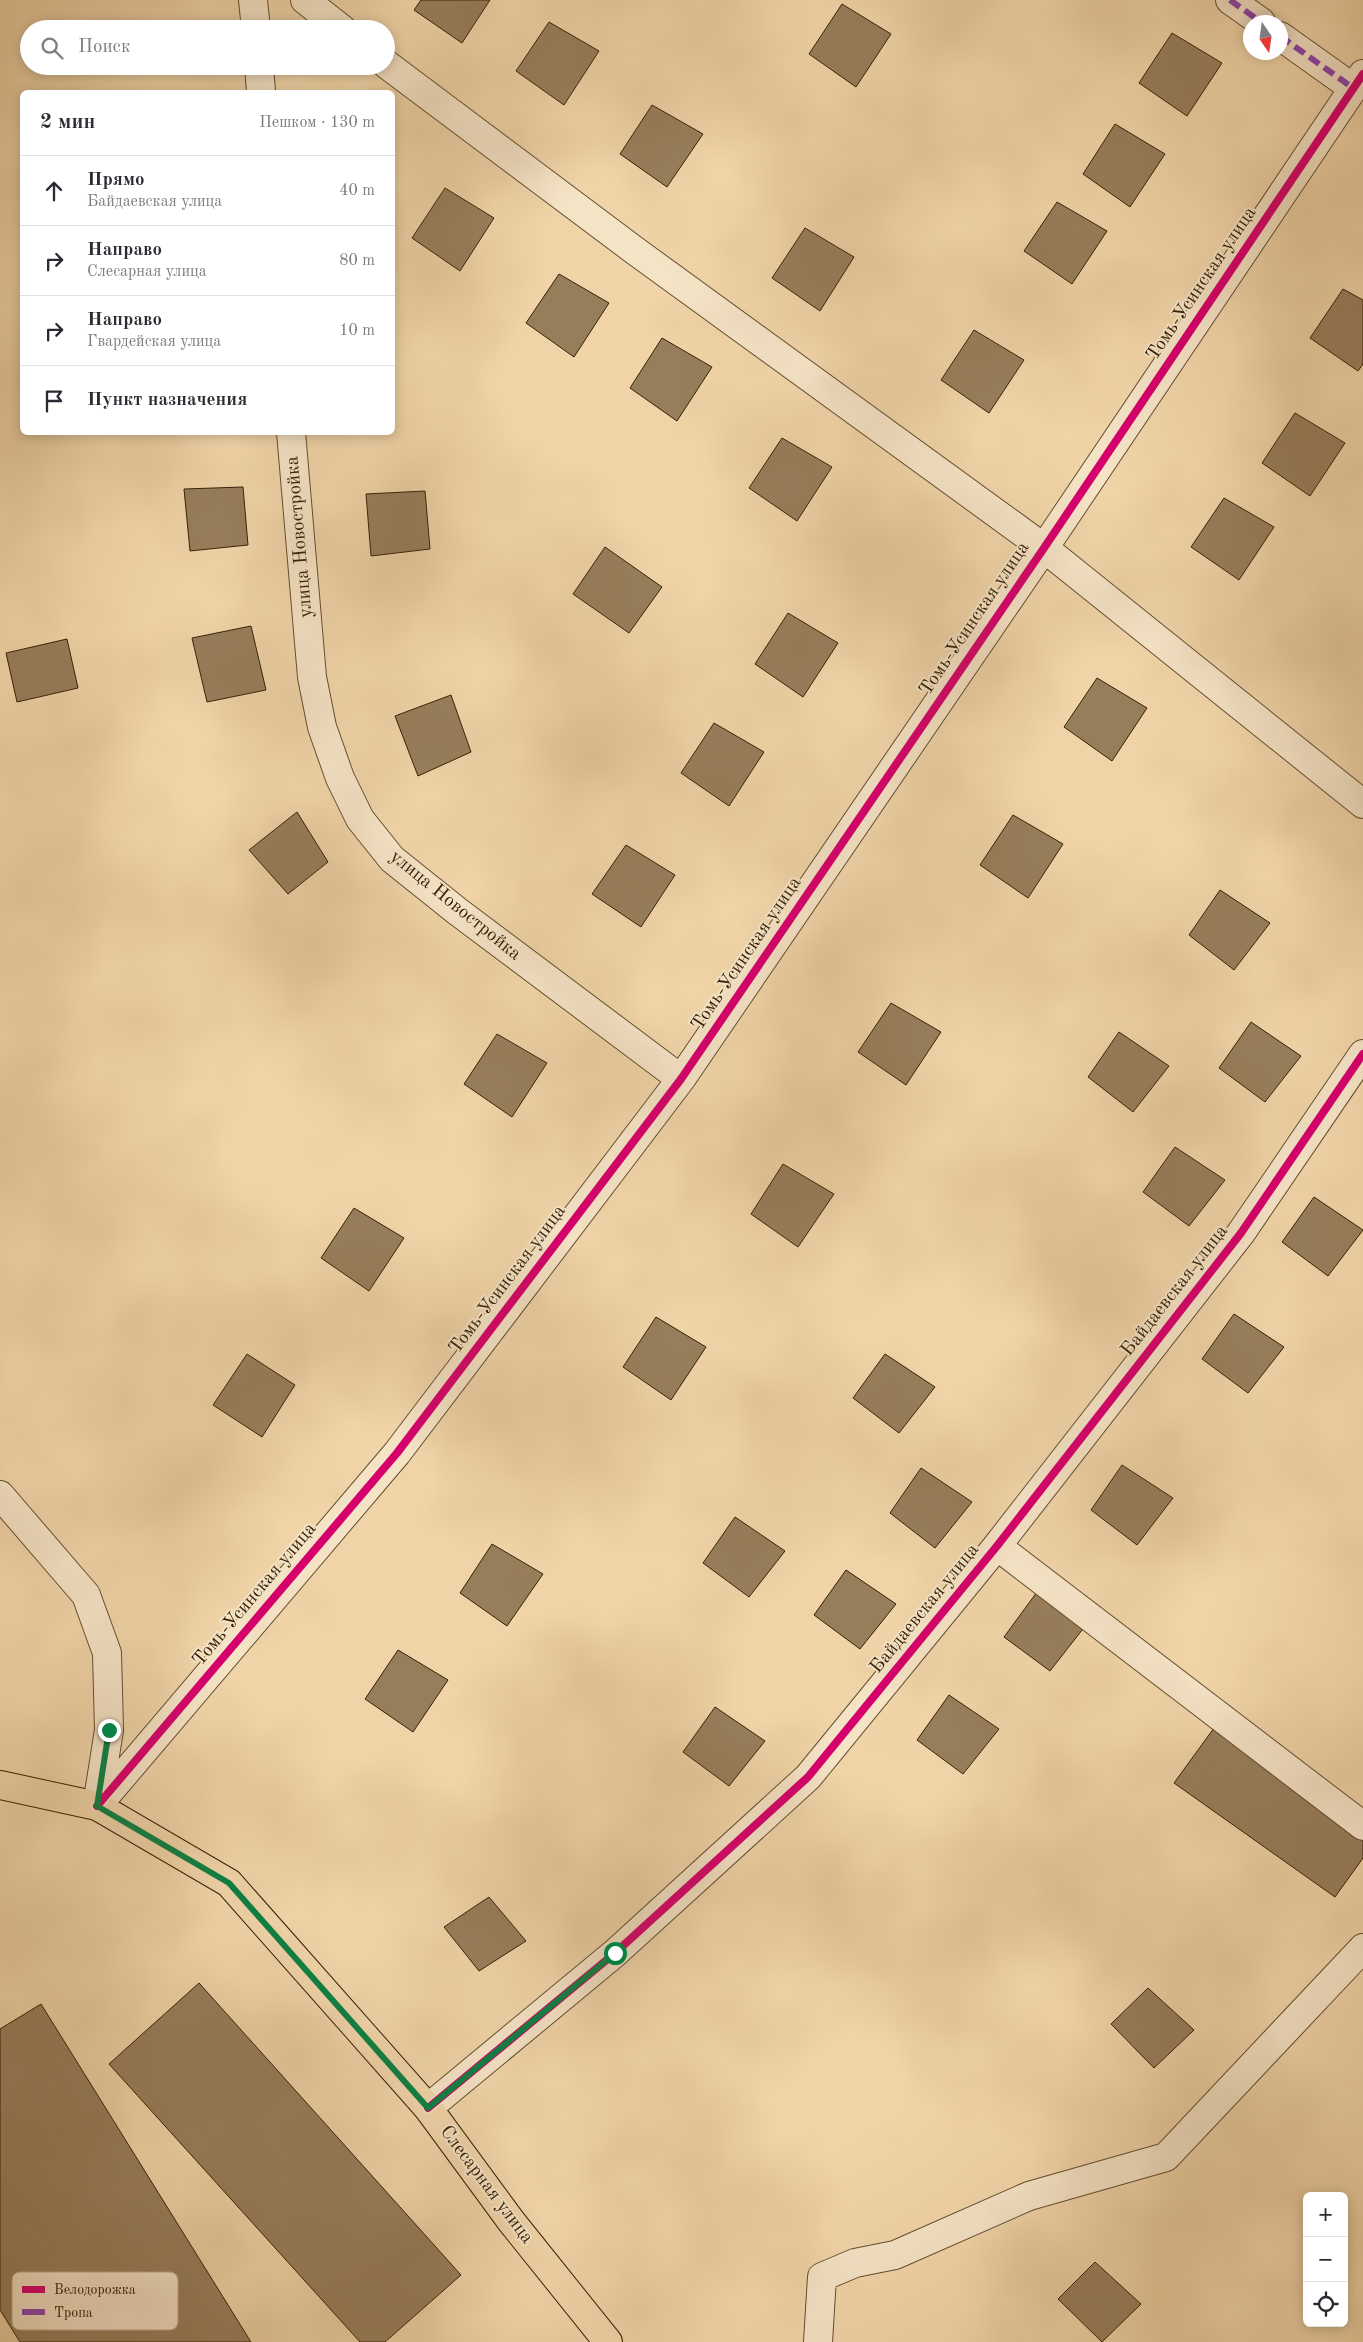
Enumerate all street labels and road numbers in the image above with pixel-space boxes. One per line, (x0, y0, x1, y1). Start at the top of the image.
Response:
street label: Томь-Усинская улица (1144, 203, 1261, 364)
street label: улица Новостройка (283, 455, 317, 619)
street label: Томь-Усинская улица (917, 538, 1034, 699)
street label: улица Новостройка (386, 847, 525, 965)
street label: Томь-Усинская улица (689, 873, 806, 1034)
street label: Томь-Усинская улица (446, 1202, 570, 1358)
street label: Байдаевская улица (1118, 1221, 1232, 1360)
street label: Томь-Усинская улица (190, 1519, 321, 1670)
street label: Байдаевская улица (867, 1540, 983, 1677)
street label: Слесарная улица (436, 2123, 537, 2248)

